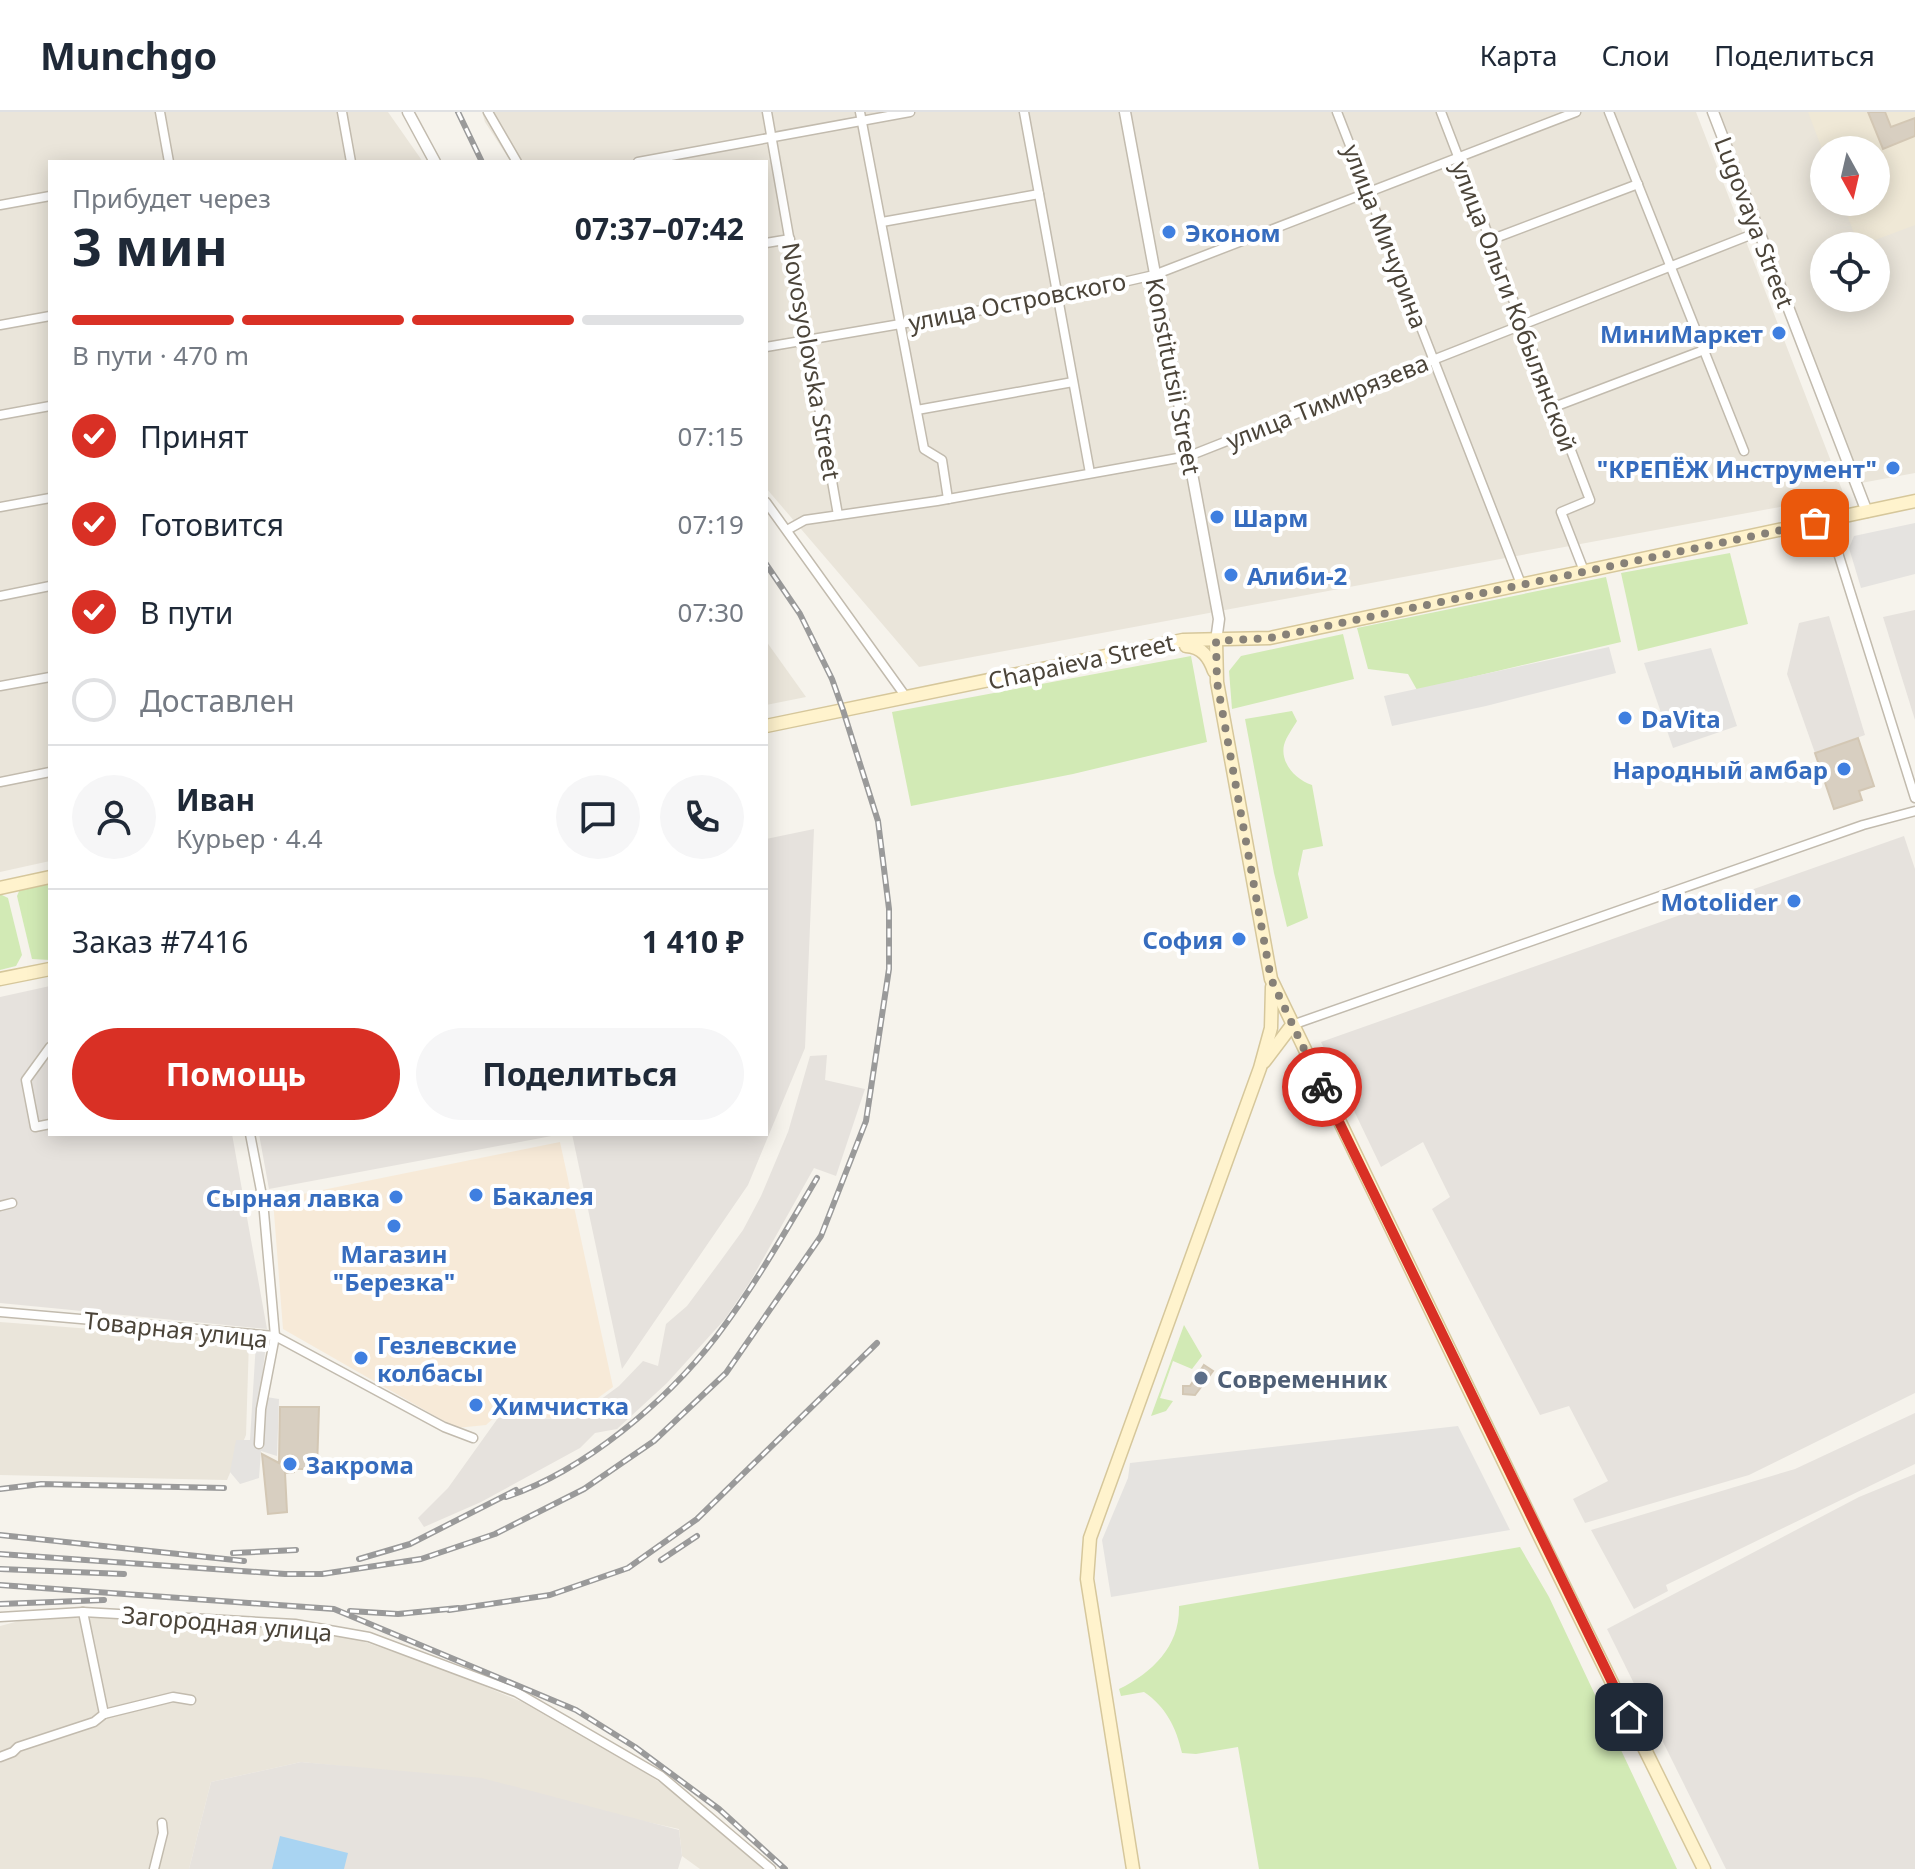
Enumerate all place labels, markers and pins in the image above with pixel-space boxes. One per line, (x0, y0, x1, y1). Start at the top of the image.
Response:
place label: Эконом (1185, 216, 1281, 249)
marker: Эконом (1160, 223, 1178, 241)
place label: МиниМаркет (1600, 317, 1763, 350)
marker: МиниМаркет (1770, 324, 1788, 342)
place label: "КРЕПЁЖ Инструмент" (1597, 452, 1877, 485)
marker: "КРЕПЁЖ Инструмент" (1884, 459, 1902, 477)
pin (1781, 489, 1849, 557)
place label: Шарм (1233, 501, 1308, 534)
marker: Шарм (1208, 508, 1226, 526)
place label: Алиби-2 (1247, 559, 1347, 592)
marker: Алиби-2 (1222, 566, 1240, 584)
place label: DaVita (1641, 702, 1721, 735)
marker: DaVita (1616, 709, 1634, 727)
place label: Народный амбар (1612, 753, 1828, 786)
marker: Народный амбар (1835, 760, 1853, 778)
place label: Motolider (1660, 885, 1778, 918)
marker: Motolider (1785, 892, 1803, 910)
place label: София (1142, 923, 1223, 956)
marker: София (1230, 930, 1248, 948)
place label: Бакалея (492, 1179, 594, 1212)
place label: Сырная лавка (206, 1181, 380, 1214)
marker: Бакалея (467, 1186, 485, 1204)
marker: Сырная лавка (387, 1188, 405, 1206)
marker: Магазин "Березка" (385, 1217, 403, 1235)
place label: Магазин "Березка" (333, 1237, 455, 1298)
place label: Гезлевские колбасы (377, 1328, 517, 1389)
marker: Гезлевские колбасы (352, 1349, 370, 1367)
place label: Современник (1217, 1362, 1388, 1395)
marker: Современник (1192, 1369, 1210, 1387)
place label: Химчистка (492, 1389, 629, 1422)
marker: Химчистка (467, 1396, 485, 1414)
place label: Закрома (306, 1448, 414, 1481)
marker: Закрома (281, 1455, 299, 1473)
pin (1595, 1683, 1663, 1751)

